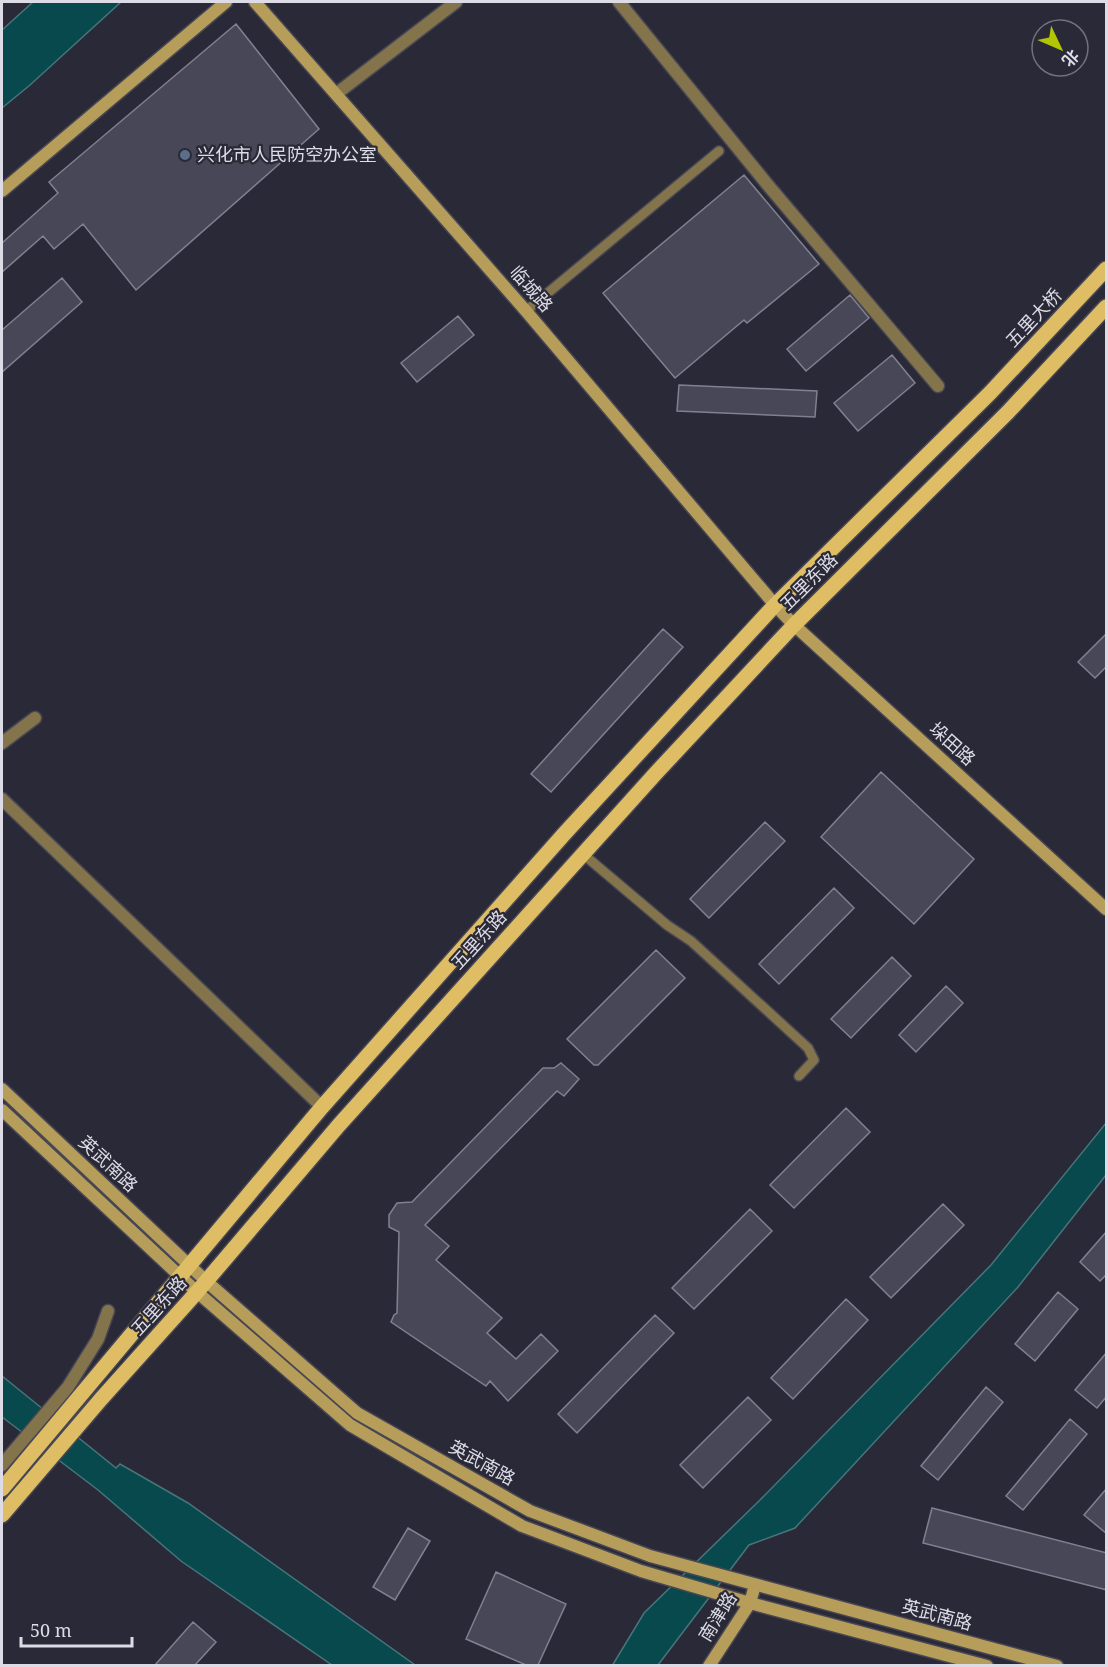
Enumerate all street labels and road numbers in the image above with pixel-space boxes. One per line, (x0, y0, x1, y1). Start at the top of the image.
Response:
street label: 临城路 (505, 260, 559, 317)
street label: 五里大桥 (1000, 283, 1067, 352)
street label: 五里东路 (774, 547, 842, 615)
street label: 垛田路 (925, 716, 981, 770)
street label: 五里东路 (445, 905, 511, 974)
street label: 英武南路 (74, 1130, 143, 1197)
street label: 五里东路 (125, 1271, 191, 1340)
street label: 英武南路 (445, 1434, 520, 1490)
street label: 南津路 (693, 1587, 742, 1646)
street label: 英武南路 (899, 1593, 975, 1635)

